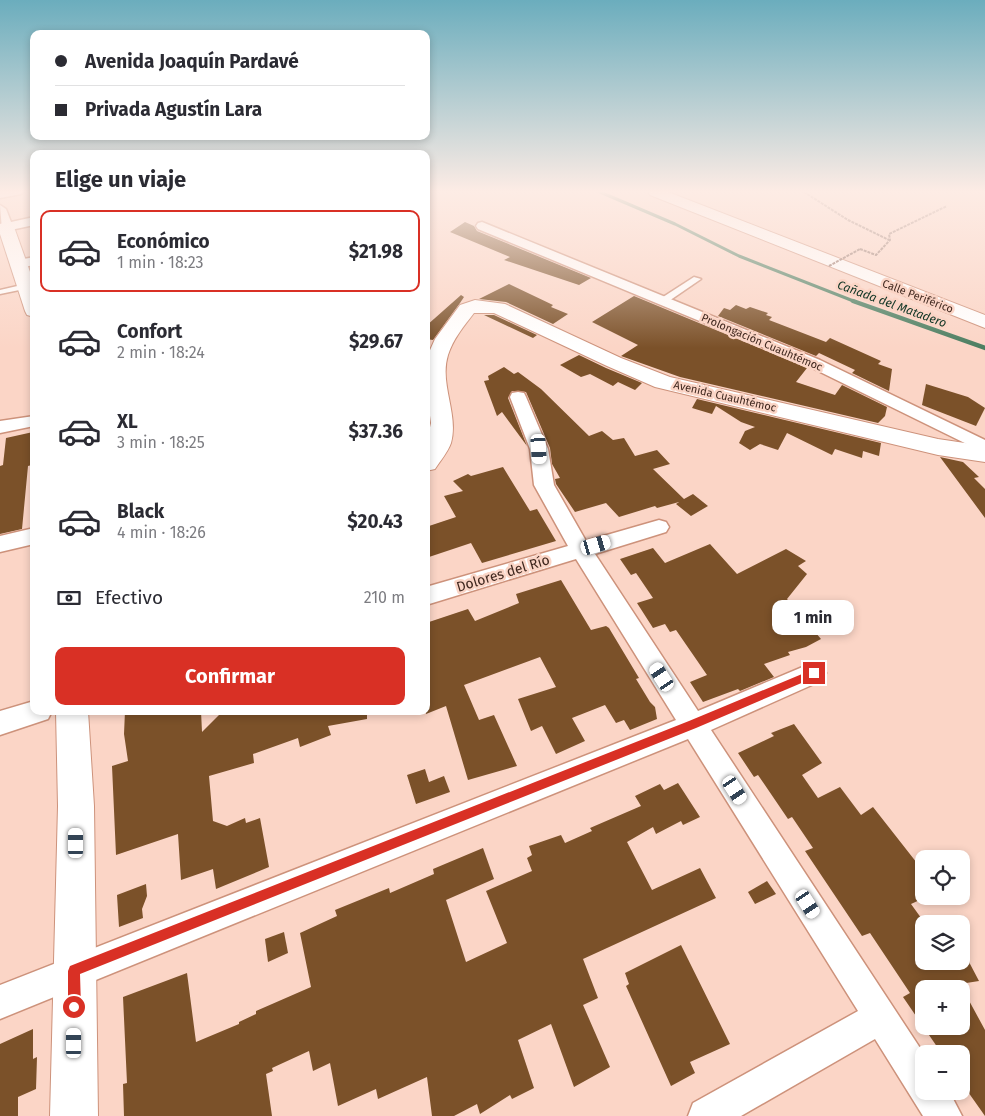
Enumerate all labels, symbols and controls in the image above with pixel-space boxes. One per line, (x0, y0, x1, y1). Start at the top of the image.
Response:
text: Avenida Joaquín Pardavé (85, 50, 299, 73)
text: Privada Agustín Lara (85, 98, 262, 121)
text: Elige un viaje (55, 166, 186, 193)
icon: car (57, 229, 102, 274)
text: Económico (117, 230, 210, 253)
text: $21.98 (349, 240, 403, 263)
text: 1 min · 18:23 (117, 253, 204, 272)
street label: Calle Periférico (880, 277, 955, 316)
water label: Cañada del Matadero (835, 278, 949, 330)
street label: Prolongación Cuauhtémoc (699, 311, 824, 374)
icon: car (57, 319, 102, 364)
text: Confort (117, 320, 182, 343)
text: $29.67 (349, 330, 403, 353)
text: 2 min · 18:24 (117, 343, 205, 362)
street label: Avenida Cuauhtémoc (672, 378, 777, 415)
icon: car (57, 409, 102, 454)
text: XL (117, 410, 138, 433)
text: $37.36 (348, 420, 403, 443)
text: 3 min · 18:25 (117, 433, 205, 452)
car (530, 434, 547, 464)
icon: car (57, 499, 102, 544)
text: Black (117, 500, 164, 523)
text: $20.43 (347, 510, 403, 533)
text: 4 min · 18:26 (117, 523, 206, 542)
car (579, 534, 612, 556)
street label: Dolores del Río (454, 551, 552, 596)
icon: cash (55, 584, 83, 612)
text: Efectivo (95, 586, 163, 609)
text: 210 m (364, 588, 405, 607)
callout: 1 min (773, 600, 855, 636)
text: 1 min (794, 608, 832, 627)
button: Confirmar (55, 647, 405, 705)
car (647, 660, 676, 694)
route end (803, 662, 825, 684)
car (720, 773, 749, 807)
car (68, 828, 83, 858)
map controls (915, 850, 970, 1100)
button: locate (915, 850, 970, 905)
car (793, 887, 822, 921)
button: layers (915, 915, 970, 970)
button: + (915, 980, 970, 1035)
route start (63, 996, 85, 1018)
car (66, 1028, 81, 1058)
button: − (915, 1045, 970, 1100)

